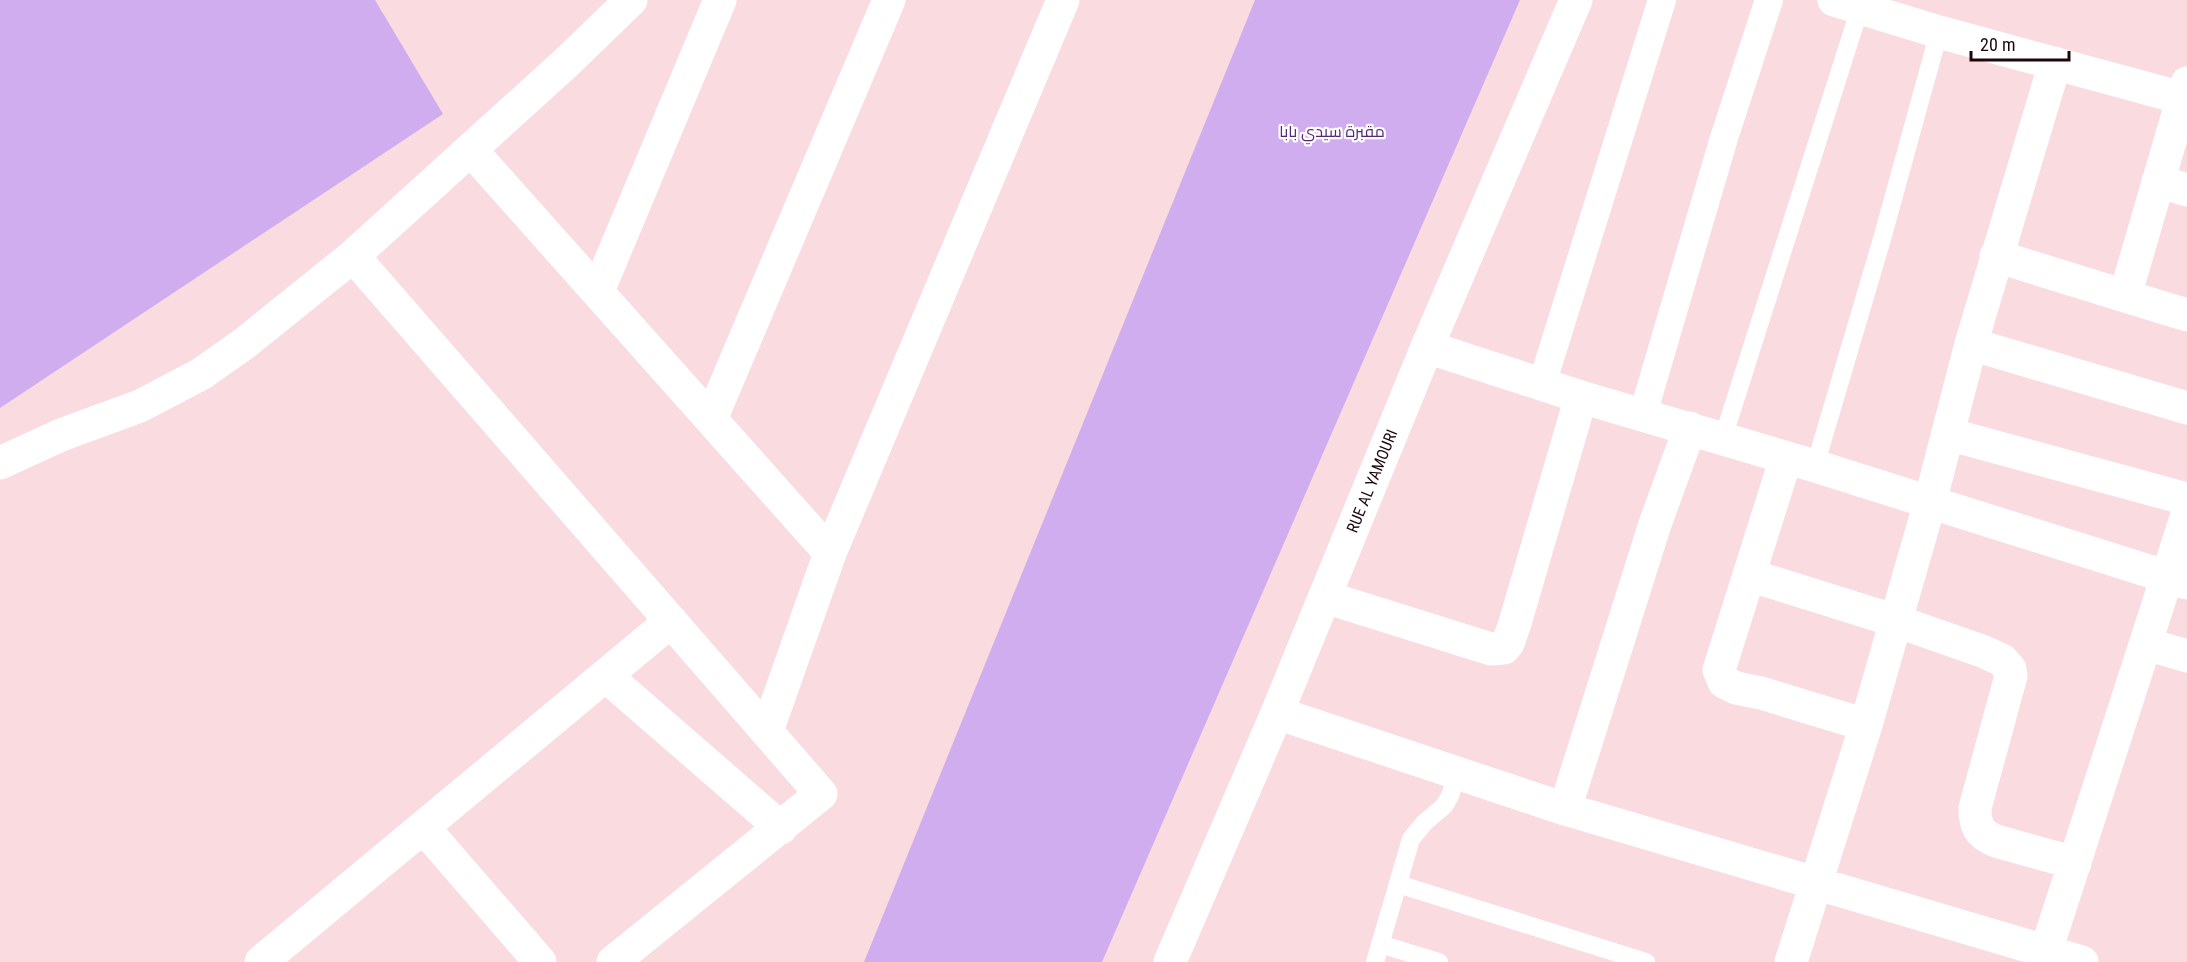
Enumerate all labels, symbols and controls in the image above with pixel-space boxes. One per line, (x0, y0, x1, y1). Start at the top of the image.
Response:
scale bar (1971, 24, 2068, 62)
text: 20 m (1980, 34, 2015, 55)
park label: مقبرة سيدي بابا (1279, 122, 1385, 145)
street label: RUE AL YAMOURI (1343, 427, 1401, 535)

